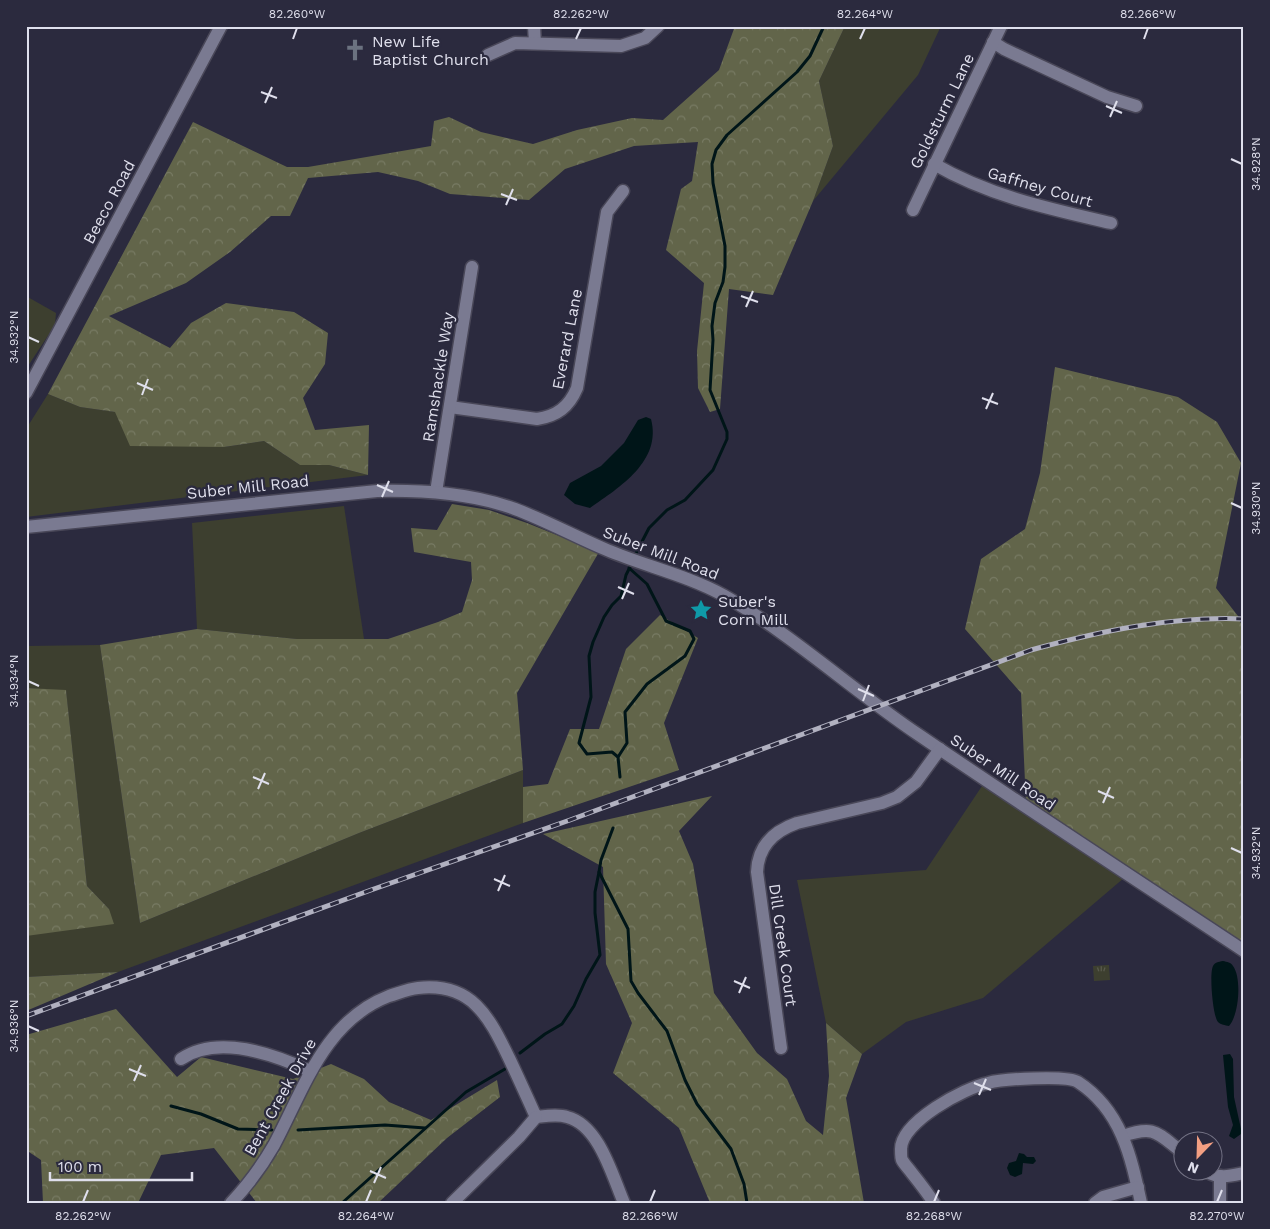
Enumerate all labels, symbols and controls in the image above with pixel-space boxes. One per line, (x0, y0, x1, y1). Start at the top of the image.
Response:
text: 82.260°W (269, 7, 326, 21)
text: 82.262°W (553, 7, 609, 21)
text: 82.264°W (837, 7, 894, 21)
text: 82.266°W (1120, 7, 1177, 21)
place label: New Life Baptist Church (372, 32, 489, 69)
church icon: New Life Baptist Church (342, 37, 368, 63)
street label: Goldsturm Lane (906, 50, 978, 172)
text: 34.928°N (1249, 137, 1263, 191)
street label: Beeco Road (79, 157, 139, 247)
street label: Gaffney Court (985, 163, 1095, 211)
street label: Everard Lane (548, 287, 586, 391)
street label: Ramshackle Way (418, 310, 458, 443)
text: 34.932°N (7, 311, 21, 363)
street label: Suber Mill Road (186, 471, 310, 503)
text: 34.930°N (1249, 481, 1263, 535)
street label: Suber Mill Road (600, 522, 722, 584)
place label: Suber's Corn Mill (718, 592, 788, 629)
place icon: Suber's Corn Mill (688, 597, 714, 623)
text: 34.934°N (7, 654, 21, 708)
street label: Suber Mill Road (947, 730, 1059, 814)
text: 34.932°N (1249, 827, 1263, 879)
street label: Dill Creek Court (765, 883, 801, 1008)
text: 34.936°N (7, 999, 21, 1053)
street label: Bent Creek Drive (240, 1035, 320, 1159)
north arrow (1172, 1132, 1222, 1182)
scale bar (50, 1149, 192, 1181)
text: 100 m (58, 1158, 102, 1176)
text: N (1185, 1159, 1201, 1177)
text: 82.262°W (55, 1209, 111, 1223)
text: 82.264°W (338, 1209, 395, 1223)
text: 82.266°W (622, 1209, 679, 1223)
text: 82.268°W (906, 1209, 963, 1223)
text: 82.270°W (1189, 1209, 1245, 1223)

